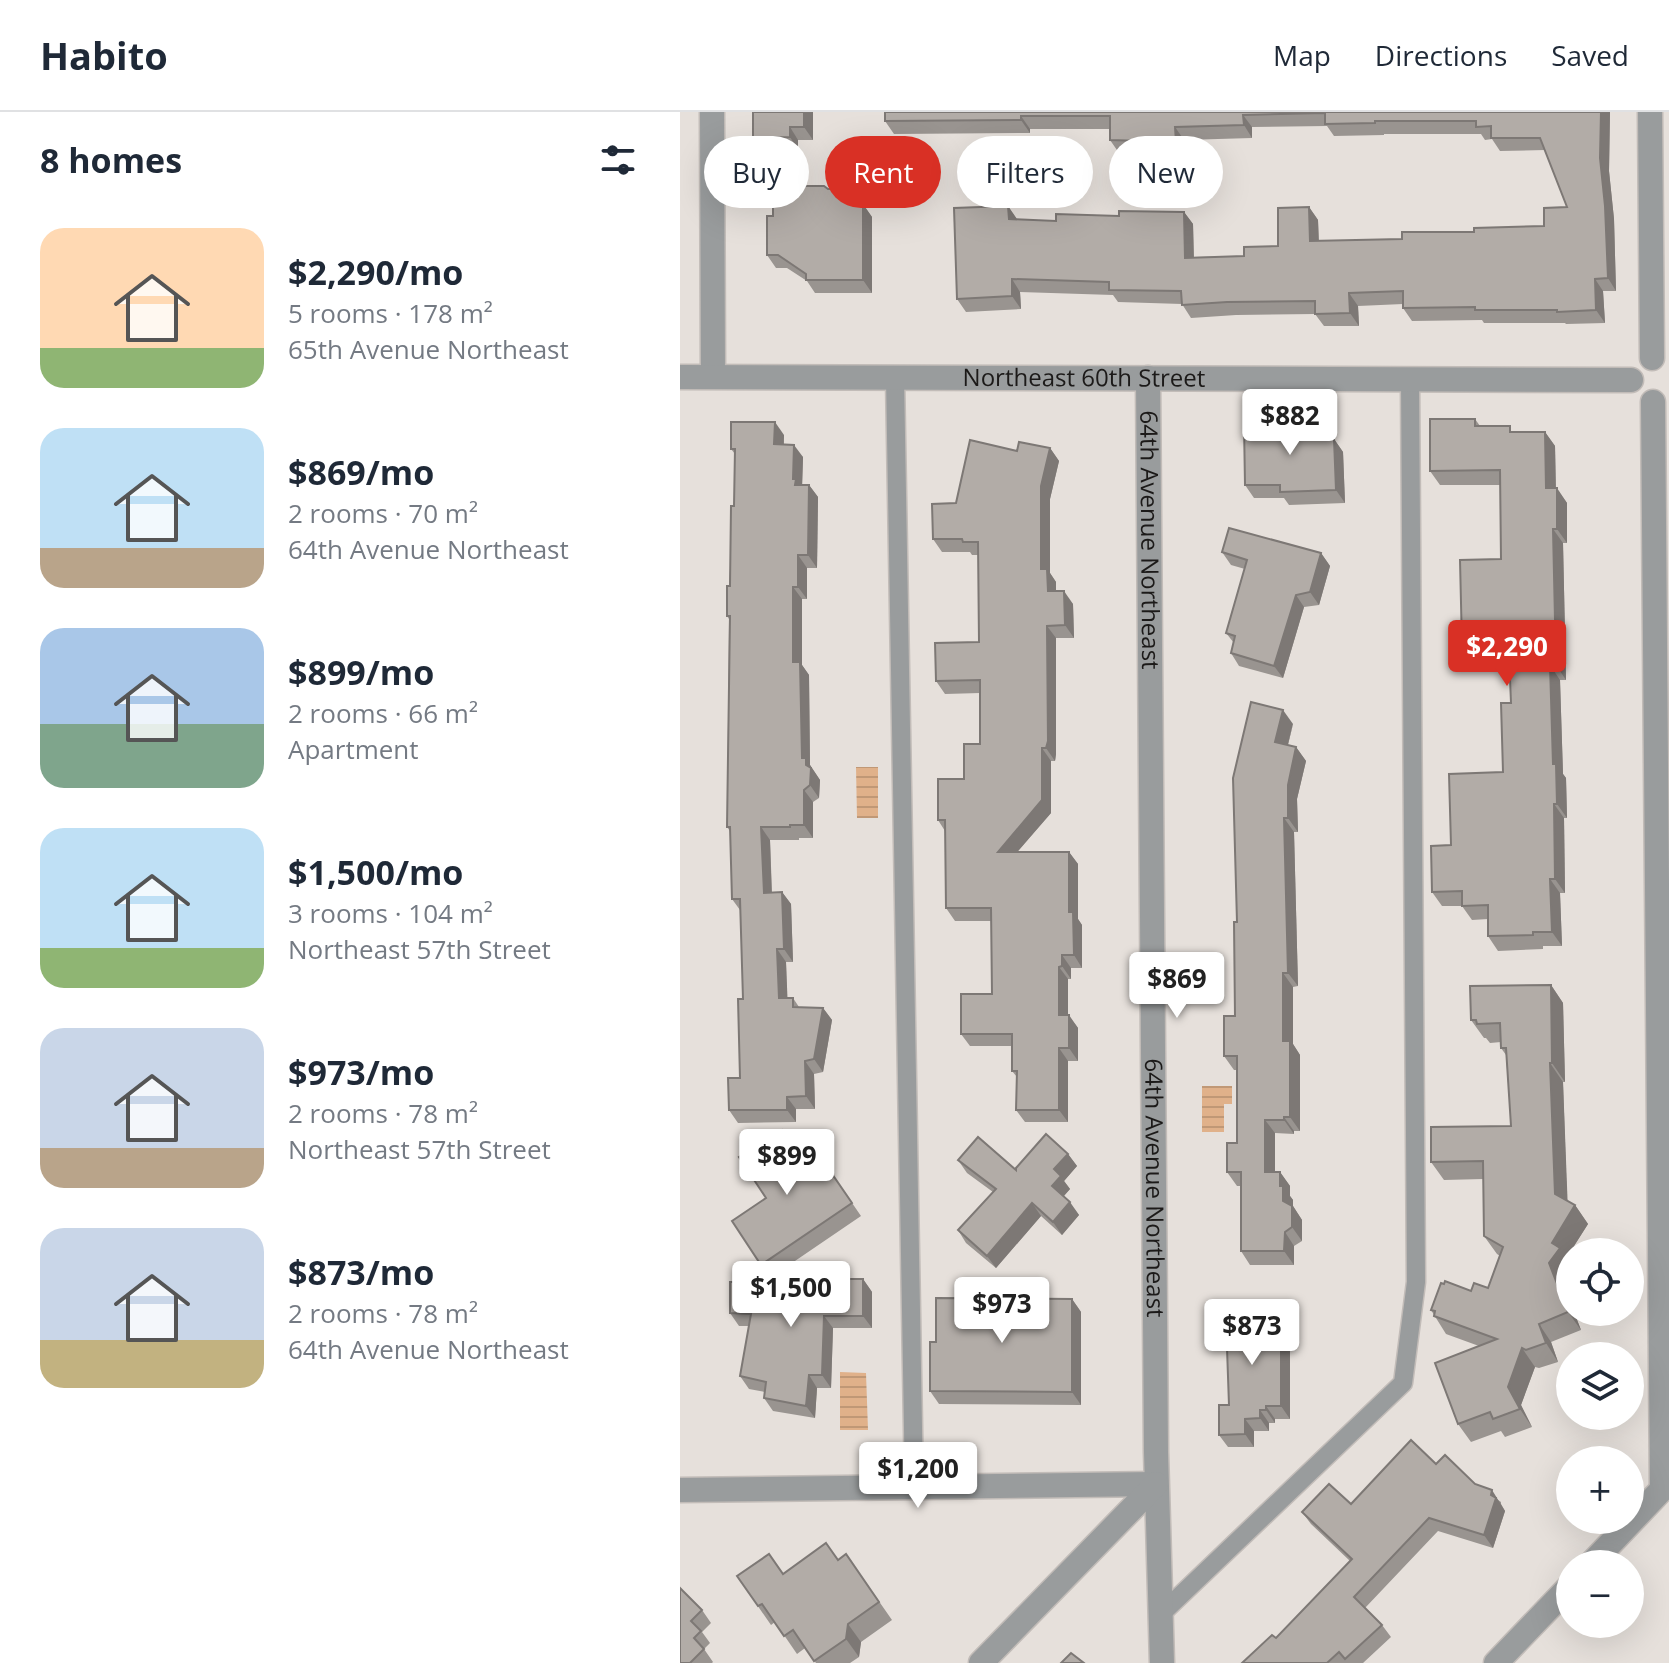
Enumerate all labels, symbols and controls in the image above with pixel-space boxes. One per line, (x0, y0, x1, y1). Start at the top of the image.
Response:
text: Habito (40, 29, 168, 81)
text: Map (1273, 36, 1331, 74)
text: Directions (1375, 36, 1507, 74)
text: Saved (1551, 36, 1629, 74)
chip: Buy (704, 136, 809, 208)
chip: Rent (825, 136, 941, 208)
chip: Filters (957, 136, 1093, 208)
chip: New (1109, 136, 1223, 208)
text: 8 homes (40, 137, 182, 183)
icon: filters (596, 138, 640, 182)
text: $2,290/mo (288, 249, 463, 295)
icon: home (104, 260, 200, 356)
text: 5 rooms · 178 m² (288, 295, 493, 331)
text: 65th Avenue Northeast (288, 331, 569, 367)
street label: Northeast 60th Street (963, 360, 1205, 394)
pin: $882 (1243, 389, 1337, 457)
text: $882 (1260, 397, 1320, 433)
street label: 64th Avenue Northeast (1133, 410, 1168, 670)
text: $869/mo (288, 449, 434, 495)
icon: home (104, 460, 200, 556)
text: 2 rooms · 70 m² (288, 495, 478, 531)
text: 64th Avenue Northeast (288, 531, 569, 567)
pin: $2,290 (1442, 620, 1572, 688)
text: $2,290 (1466, 628, 1548, 664)
text: $899/mo (288, 649, 434, 695)
icon: home (104, 660, 200, 756)
text: 2 rooms · 66 m² (288, 695, 478, 731)
text: Apartment (288, 731, 419, 767)
text: $1,500/mo (288, 849, 463, 895)
icon: home (104, 860, 200, 956)
text: 3 rooms · 104 m² (288, 895, 493, 931)
text: Northeast 57th Street (288, 931, 551, 967)
pin: $869 (1130, 952, 1224, 1020)
text: $869 (1147, 960, 1207, 996)
text: $973/mo (288, 1049, 434, 1095)
street label: 64th Avenue Northeast (1138, 1058, 1173, 1318)
icon: home (104, 1060, 200, 1156)
text: 2 rooms · 78 m² (288, 1095, 478, 1131)
pin: $899 (740, 1129, 834, 1197)
text: Northeast 57th Street (288, 1131, 551, 1167)
text: $899 (757, 1137, 817, 1173)
map controls (1556, 1238, 1644, 1638)
button: locate (1556, 1238, 1644, 1326)
text: $873/mo (288, 1249, 434, 1295)
icon: home (104, 1260, 200, 1356)
pin: $1,500 (726, 1261, 856, 1329)
text: $1,500 (750, 1269, 832, 1305)
pin: $973 (955, 1277, 1049, 1345)
text: $973 (972, 1285, 1032, 1321)
text: 2 rooms · 78 m² (288, 1295, 478, 1331)
pin: $873 (1205, 1299, 1299, 1367)
text: $873 (1222, 1307, 1282, 1343)
text: 64th Avenue Northeast (288, 1331, 569, 1367)
button: layers (1556, 1342, 1644, 1430)
pin: $1,200 (853, 1442, 983, 1510)
button: + (1556, 1446, 1644, 1534)
text: $1,200 (877, 1450, 959, 1486)
button: − (1556, 1550, 1644, 1638)

